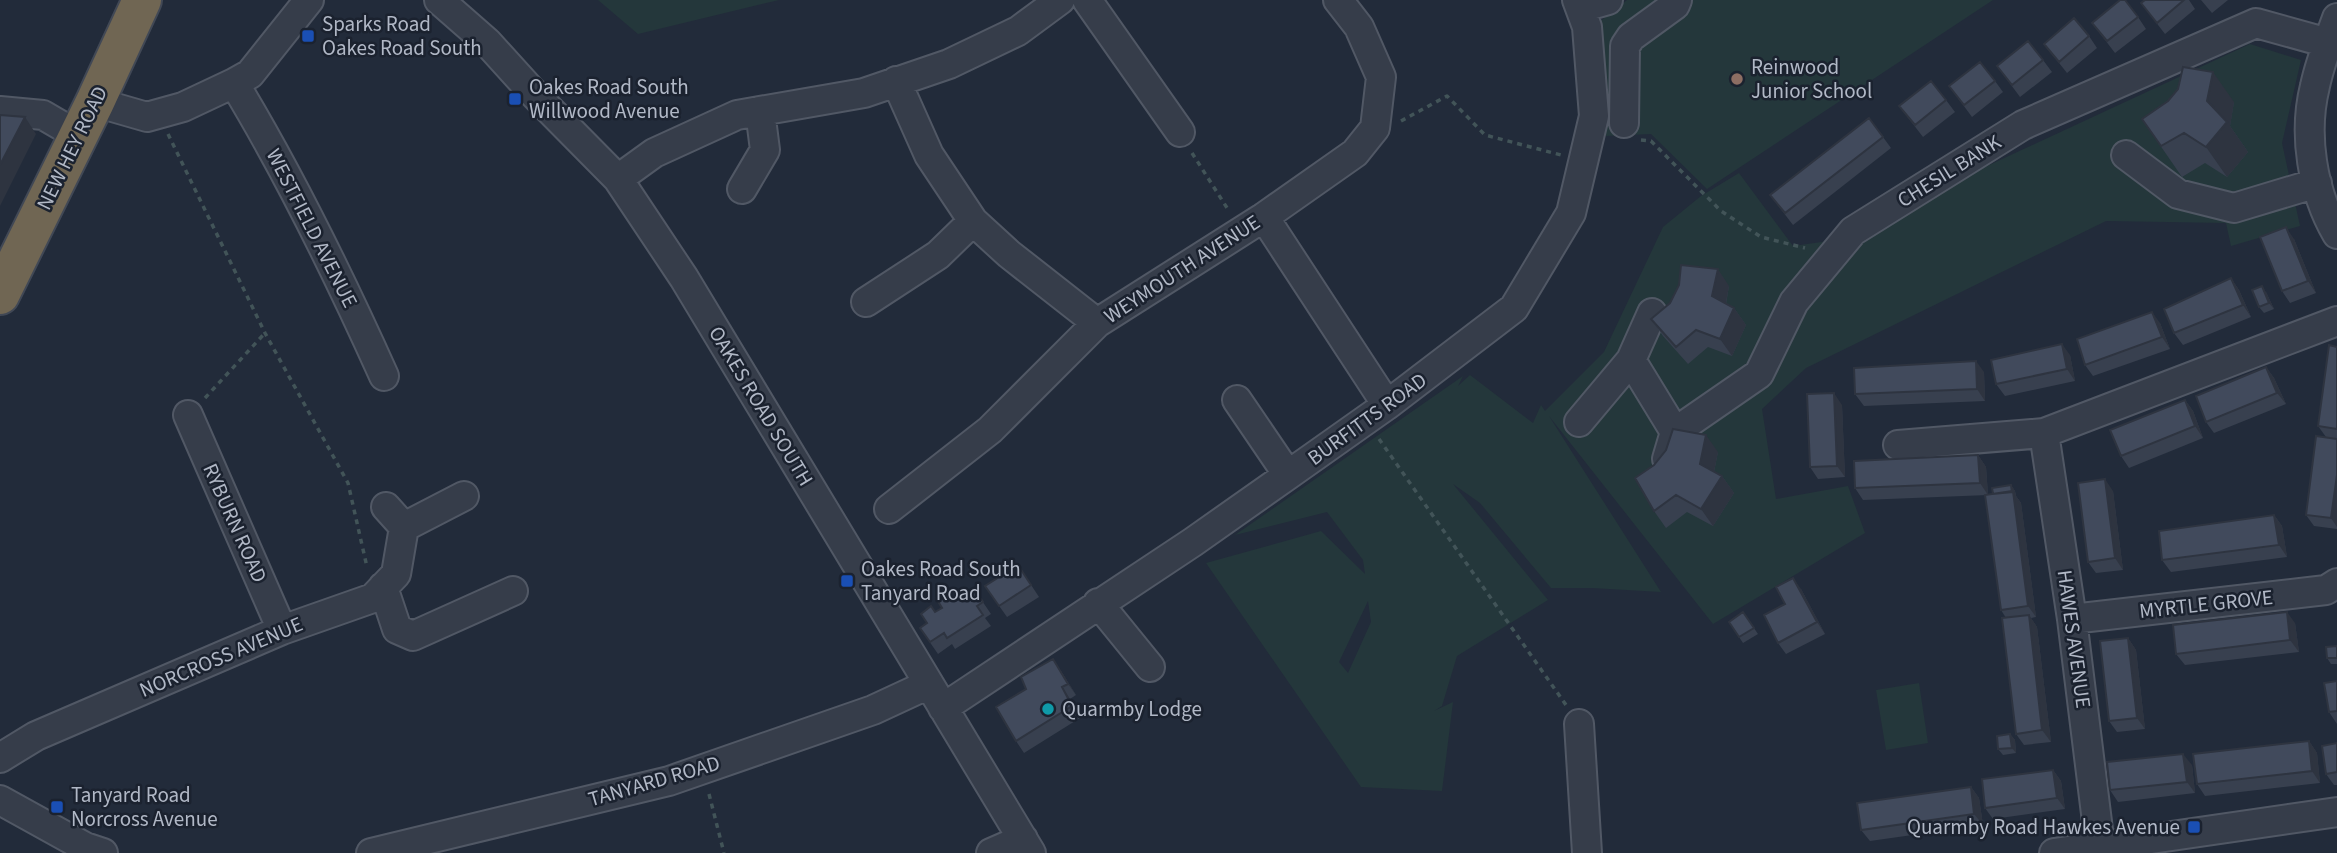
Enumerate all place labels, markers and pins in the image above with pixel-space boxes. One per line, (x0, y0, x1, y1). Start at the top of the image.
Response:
place label: Sparks Road Oakes Road South (322, 9, 482, 63)
marker: Sparks Road Oakes Road South (300, 28, 316, 44)
place label: Reinwood Junior School (1751, 52, 1872, 106)
marker: Reinwood Junior School (1729, 71, 1745, 87)
place label: Oakes Road South Willwood Avenue (529, 72, 689, 126)
marker: Oakes Road South Willwood Avenue (507, 91, 523, 107)
place label: Oakes Road South Tanyard Road (861, 554, 1021, 608)
marker: Oakes Road South Tanyard Road (839, 573, 855, 589)
place label: Quarmby Lodge (1062, 694, 1202, 724)
marker: Quarmby Lodge (1040, 701, 1056, 717)
place label: Tanyard Road Norcross Avenue (71, 780, 218, 834)
marker: Tanyard Road Norcross Avenue (49, 799, 65, 815)
place label: Quarmby Road Hawkes Avenue (1907, 812, 2180, 842)
marker: Quarmby Road Hawkes Avenue (2186, 819, 2202, 835)

